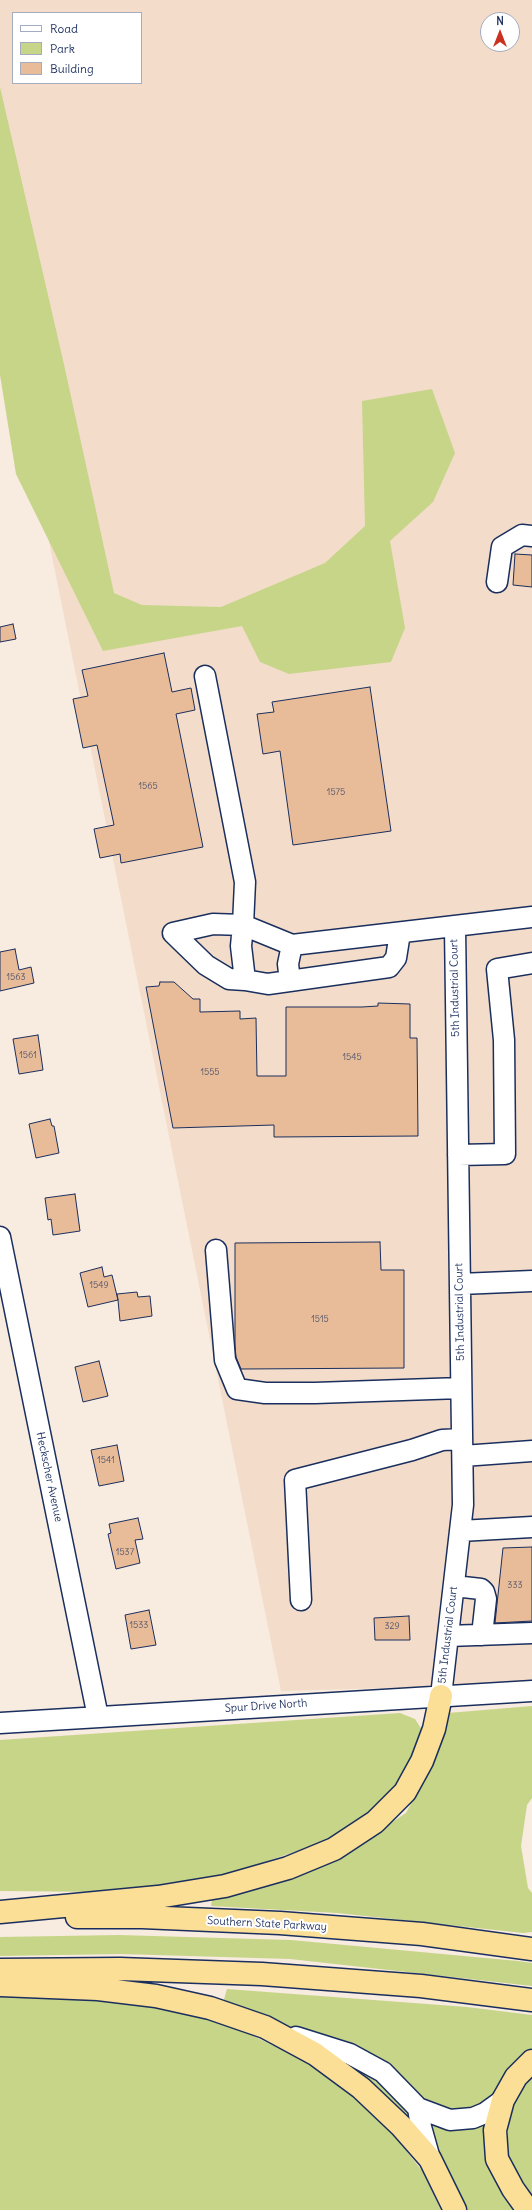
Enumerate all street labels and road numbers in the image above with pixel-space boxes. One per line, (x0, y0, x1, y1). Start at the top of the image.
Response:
street label: 5th Industrial Court (448, 939, 462, 1037)
street label: 5th Industrial Court (453, 1263, 467, 1361)
street label: Heckscher Avenue (33, 1431, 65, 1523)
street label: 5th Industrial Court (435, 1586, 461, 1684)
street label: Spur Drive North (224, 1697, 308, 1715)
street label: Southern State Parkway (207, 1914, 327, 1934)

